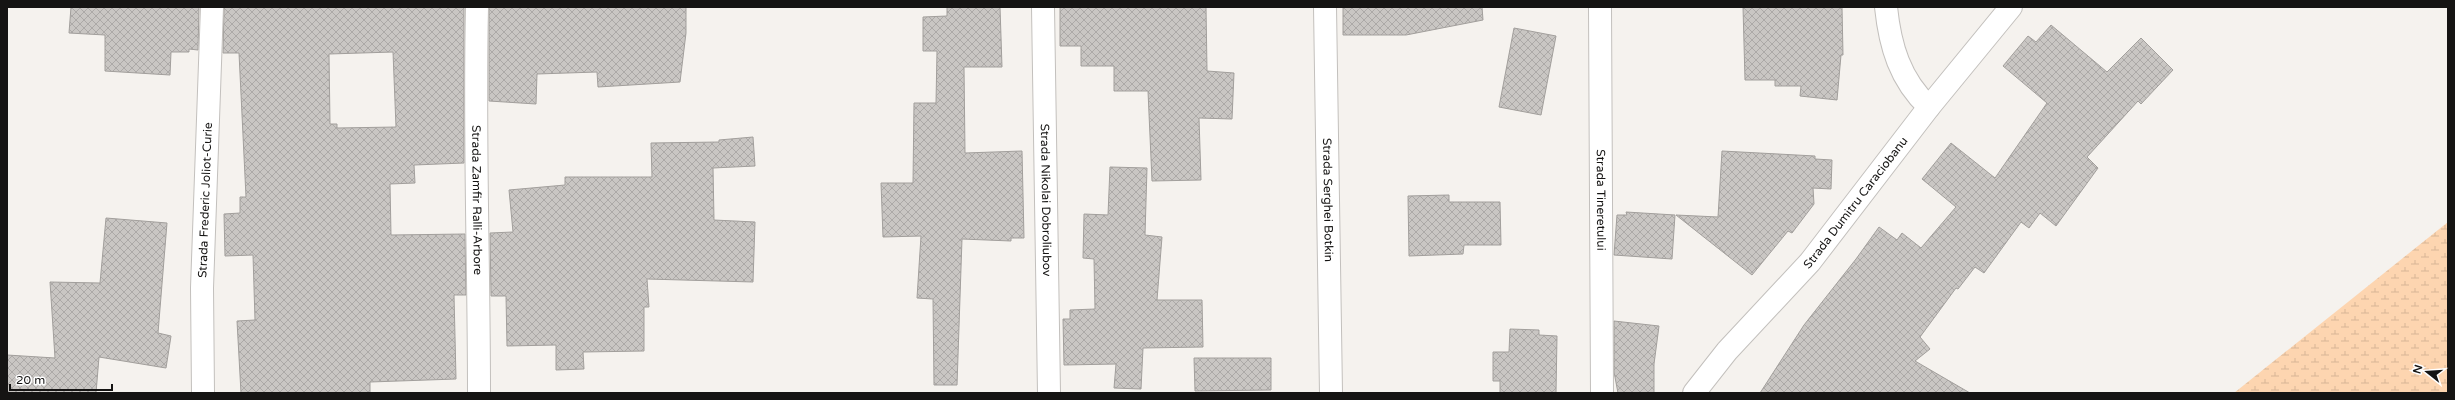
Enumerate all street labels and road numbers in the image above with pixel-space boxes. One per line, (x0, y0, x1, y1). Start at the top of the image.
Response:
street label: Strada Frederic Joliot-Curie (195, 122, 215, 278)
street label: Strada Nikolai Dobroliubov (1038, 124, 1054, 277)
street label: Strada Zamfir Ralli-Arbore (469, 125, 485, 275)
street label: Strada Dumitru Caraciobanu (1801, 134, 1911, 271)
street label: Strada Serghei Botkin (1320, 138, 1336, 262)
street label: Strada Tineretului (1594, 149, 1608, 251)

